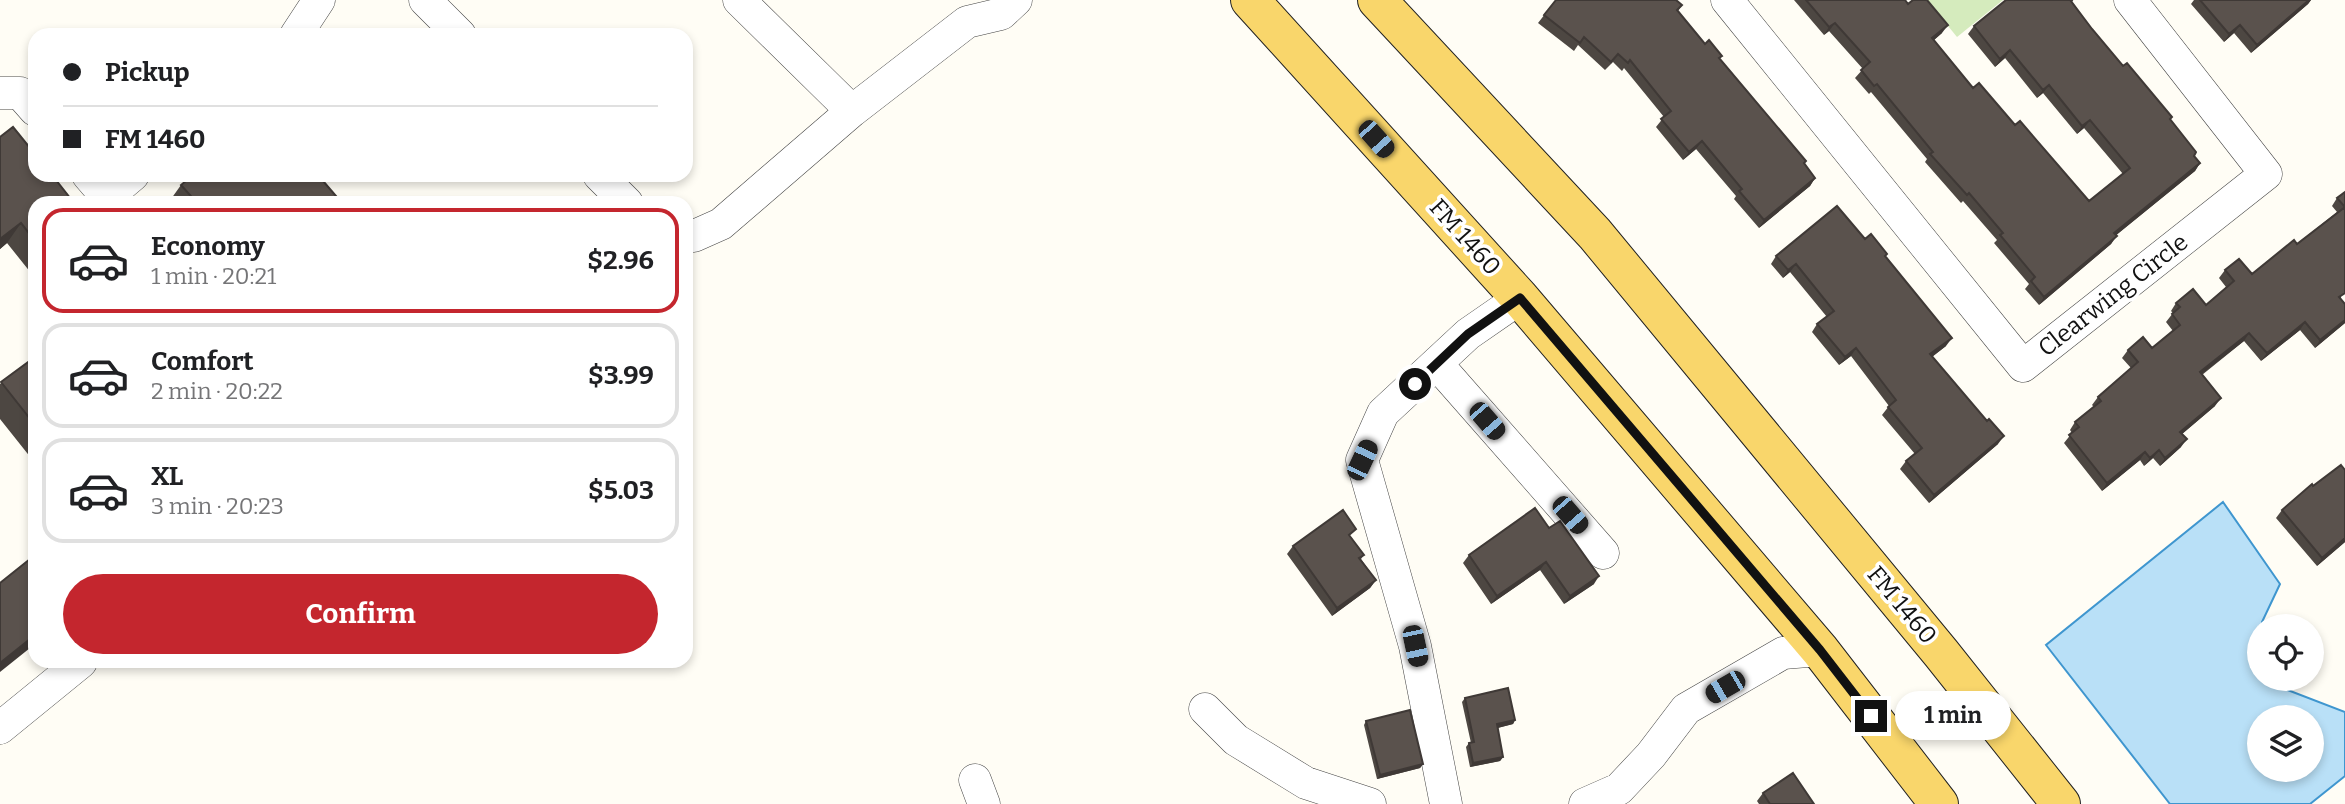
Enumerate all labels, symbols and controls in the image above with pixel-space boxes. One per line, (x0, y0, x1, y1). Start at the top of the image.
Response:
text: Pickup (105, 57, 190, 88)
car (1355, 116, 1398, 162)
text: FM 1460 (105, 124, 205, 155)
street label: FM 1460 (1424, 193, 1506, 281)
street label: Clearwing Circle (2033, 228, 2193, 362)
icon: car (67, 229, 130, 292)
text: Economy (151, 231, 265, 262)
text: $2.96 (587, 245, 654, 276)
text: 1 min · 20:21 (151, 262, 276, 290)
icon: car (67, 344, 130, 407)
text: Comfort (151, 346, 254, 377)
text: $3.99 (588, 360, 654, 391)
route start (1399, 368, 1431, 400)
text: 2 min · 20:22 (151, 377, 283, 405)
car (1466, 398, 1509, 444)
car (1344, 437, 1381, 483)
icon: car (67, 459, 130, 522)
text: XL (151, 461, 183, 492)
text: $5.03 (588, 475, 654, 506)
text: 3 min · 20:23 (151, 492, 284, 520)
car (1549, 492, 1592, 538)
street label: FM 1460 (1862, 561, 1942, 649)
button: Confirm (63, 574, 658, 654)
map controls (2247, 614, 2324, 782)
button: locate (2247, 614, 2324, 691)
car (1401, 623, 1430, 669)
car (1702, 667, 1749, 707)
callout: 1 min (1896, 692, 2011, 740)
route end (1855, 700, 1887, 732)
text: 1 min (1924, 701, 1982, 729)
button: layers (2247, 705, 2324, 782)

